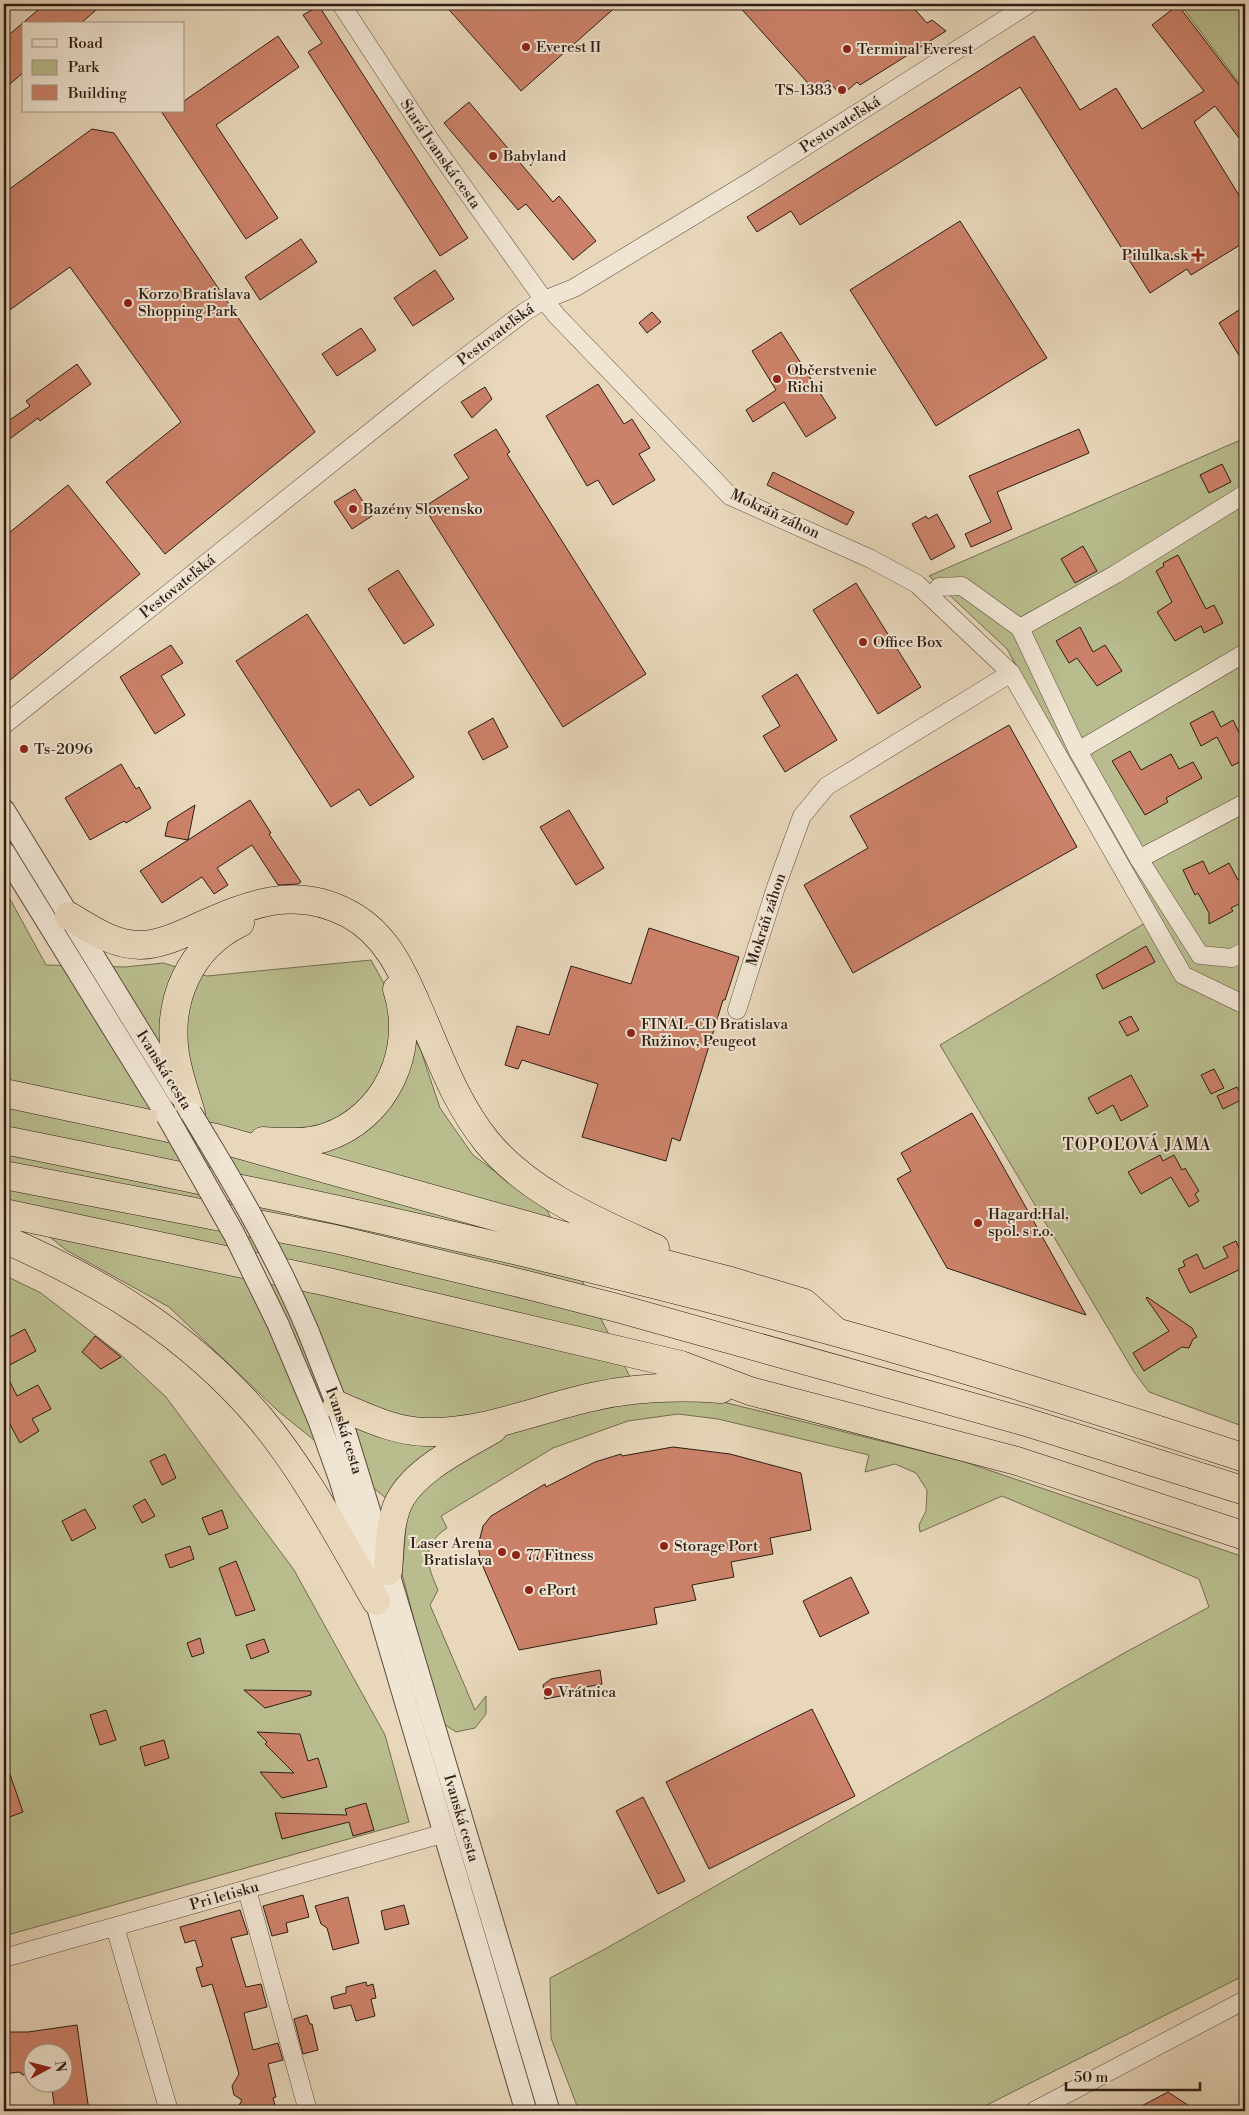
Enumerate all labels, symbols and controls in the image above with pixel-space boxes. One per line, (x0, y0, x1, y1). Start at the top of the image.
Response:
legend (22, 22, 185, 112)
text: Road (68, 34, 103, 53)
place label: Everest II (536, 38, 601, 57)
place label: Terminal Everest (857, 40, 974, 59)
marker: Everest II (520, 41, 532, 53)
marker: Terminal Everest (841, 43, 853, 55)
text: Park (68, 58, 100, 77)
place label: TS-1383 (775, 81, 832, 100)
text: Building (67, 84, 127, 103)
marker: TS-1383 (836, 84, 848, 96)
street label: Pestovateľská (796, 92, 884, 157)
street label: Stará Ivanská cesta (396, 95, 486, 213)
place label: Babyland (502, 147, 567, 166)
marker: Babyland (487, 150, 499, 162)
place label: Pilulka.sk (1122, 246, 1189, 265)
marker: Pilulka.sk (1192, 249, 1204, 261)
place label: Korzo Bratislava Shopping Park (138, 285, 251, 321)
marker: Korzo Bratislava Shopping Park (122, 297, 134, 309)
street label: Pestovateľská (453, 299, 538, 369)
place label: Občerstvenie Richi (787, 361, 877, 397)
marker: Občerstvenie Richi (771, 373, 783, 385)
street label: Mokráň záhon (727, 485, 823, 543)
place label: Bazény Slovensko (362, 500, 483, 519)
marker: Bazény Slovensko (347, 503, 359, 515)
street label: Pestovateľská (136, 550, 219, 622)
place label: Office Box (873, 633, 943, 652)
marker: Office Box (857, 636, 869, 648)
place label: Ts-2096 (34, 740, 93, 759)
marker: Ts-2096 (18, 743, 30, 755)
street label: Mokráň záhon (742, 870, 790, 968)
place label: FINAL-CD Bratislava Ružinov, Peugeot (641, 1015, 788, 1051)
street label: Ivanská cesta (132, 1027, 196, 1114)
marker: FINAL-CD Bratislava Ružinov, Peugeot (625, 1027, 637, 1039)
district label: TOPOĽOVÁ JAMA (1062, 1133, 1212, 1155)
place label: Hagard:Hal, spol. s r.o. (988, 1205, 1069, 1241)
marker: Hagard:Hal, spol. s r.o. (972, 1217, 984, 1229)
street label: Ivanská cesta (321, 1384, 367, 1477)
place label: Laser Arena Bratislava (410, 1534, 492, 1570)
place label: Storage Port (674, 1537, 759, 1556)
marker: Storage Port (658, 1540, 670, 1552)
marker: Laser Arena Bratislava (496, 1546, 508, 1558)
place label: 77 Fitness (526, 1546, 594, 1565)
marker: 77 Fitness (510, 1549, 522, 1561)
place label: ePort (539, 1581, 577, 1600)
marker: ePort (523, 1584, 535, 1596)
place label: Vrátnica (557, 1683, 617, 1702)
marker: Vrátnica (542, 1686, 554, 1698)
street label: Ivanská cesta (440, 1772, 484, 1864)
street label: Pri letisku (188, 1877, 261, 1914)
north arrow (22, 2042, 72, 2092)
text: N (50, 2060, 70, 2073)
scale bar (1066, 2060, 1200, 2092)
text: 50 m (1074, 2068, 1108, 2087)

